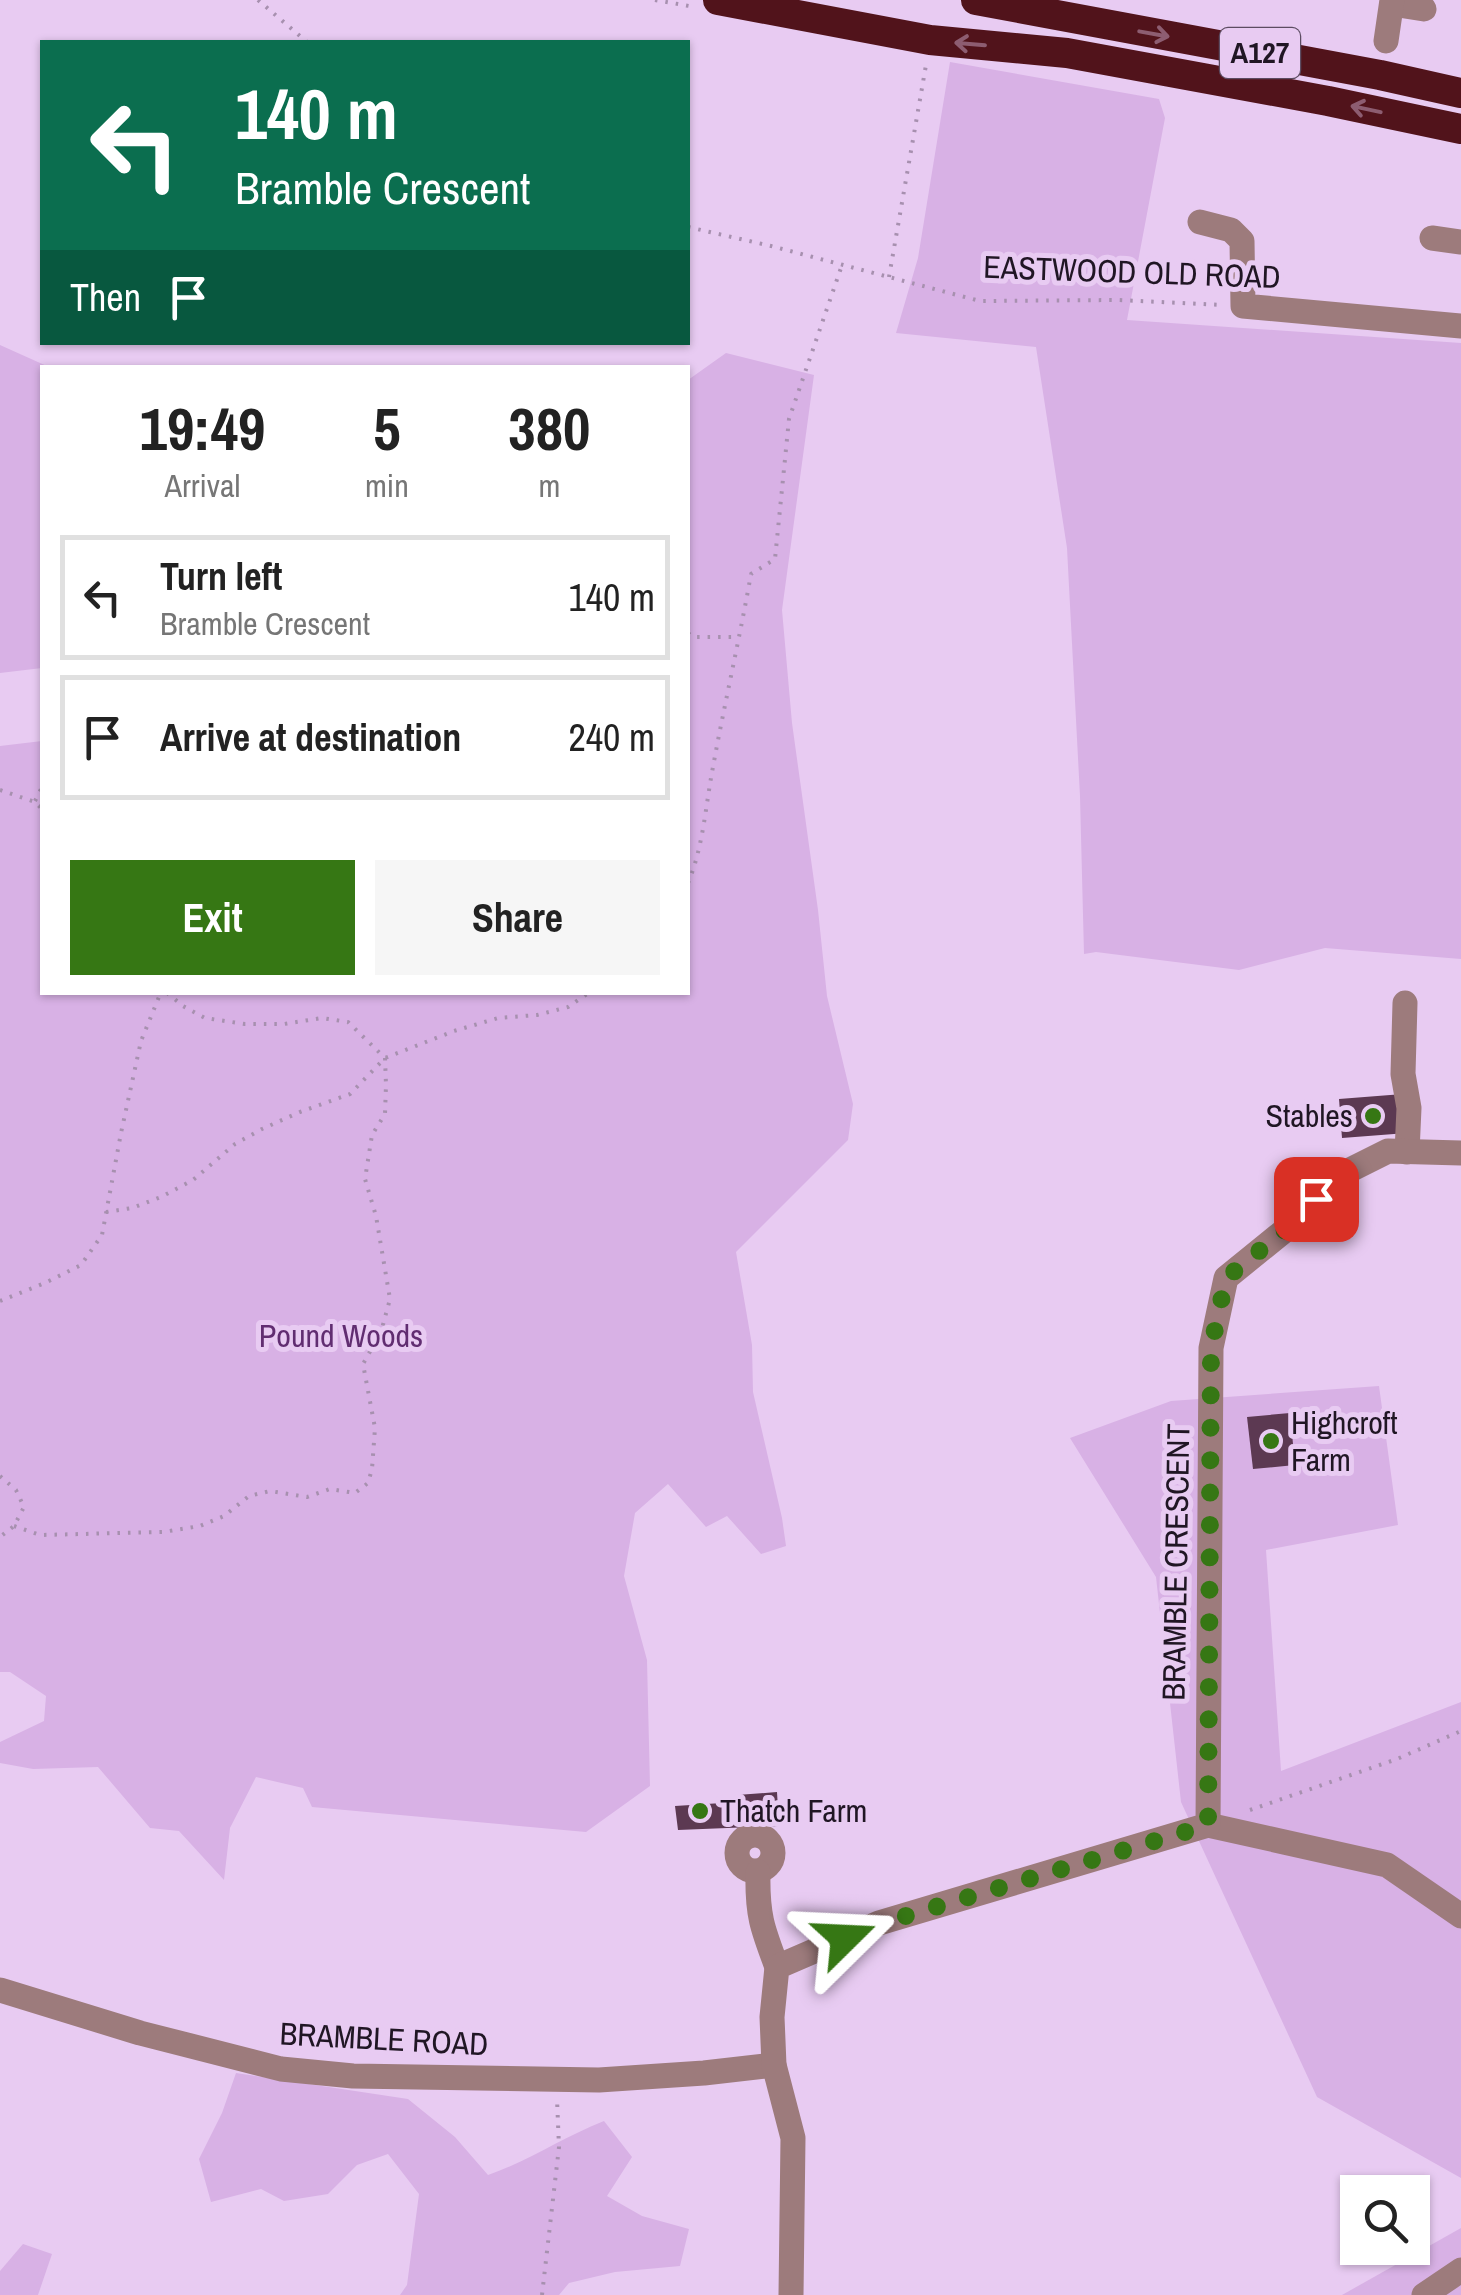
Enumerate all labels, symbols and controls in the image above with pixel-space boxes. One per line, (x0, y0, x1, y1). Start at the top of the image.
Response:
one-way arrow (1138, 25, 1170, 44)
road number: A127 (1220, 28, 1300, 78)
one-way arrow (954, 34, 987, 53)
text: 140 m (235, 67, 398, 161)
icon: left (70, 80, 200, 210)
one-way arrow (1350, 98, 1382, 117)
text: Bramble Crescent (235, 157, 530, 218)
street label: EASTWOOD OLD ROAD (983, 245, 1281, 298)
icon: arrive (161, 270, 216, 325)
text: Then (70, 272, 141, 323)
text: 19:49 (140, 388, 265, 469)
text: 5 (373, 388, 401, 469)
text: 380 (508, 388, 590, 469)
text: Arrival (165, 464, 240, 507)
text: min (365, 464, 409, 507)
text: m (538, 464, 560, 507)
text: Turn left (160, 551, 282, 602)
icon: left (75, 570, 130, 625)
text: 140 m (568, 572, 655, 623)
text: Bramble Crescent (160, 602, 370, 645)
icon: arrive (75, 710, 130, 765)
text: Arrive at destination (160, 712, 461, 763)
text: 240 m (568, 712, 655, 763)
button: Exit (70, 860, 355, 975)
button: Share (375, 860, 660, 975)
place label: Stables (1265, 1094, 1353, 1137)
marker: Stables (1362, 1105, 1384, 1127)
pin (1274, 1157, 1359, 1242)
icon: arrive (1289, 1172, 1344, 1227)
park label: Pound Woods (259, 1314, 423, 1357)
place label: Highcroft Farm (1291, 1401, 1397, 1481)
street label: BRAMBLE CRESCENT (1152, 1423, 1199, 1701)
marker: Highcroft Farm (1260, 1430, 1282, 1452)
place label: Thatch Farm (720, 1789, 867, 1832)
marker: Thatch Farm (689, 1800, 711, 1822)
position arrow (793, 1886, 897, 1990)
street label: BRAMBLE ROAD (279, 2012, 489, 2065)
map controls (1340, 2175, 1430, 2265)
button: search (1340, 2175, 1430, 2265)

